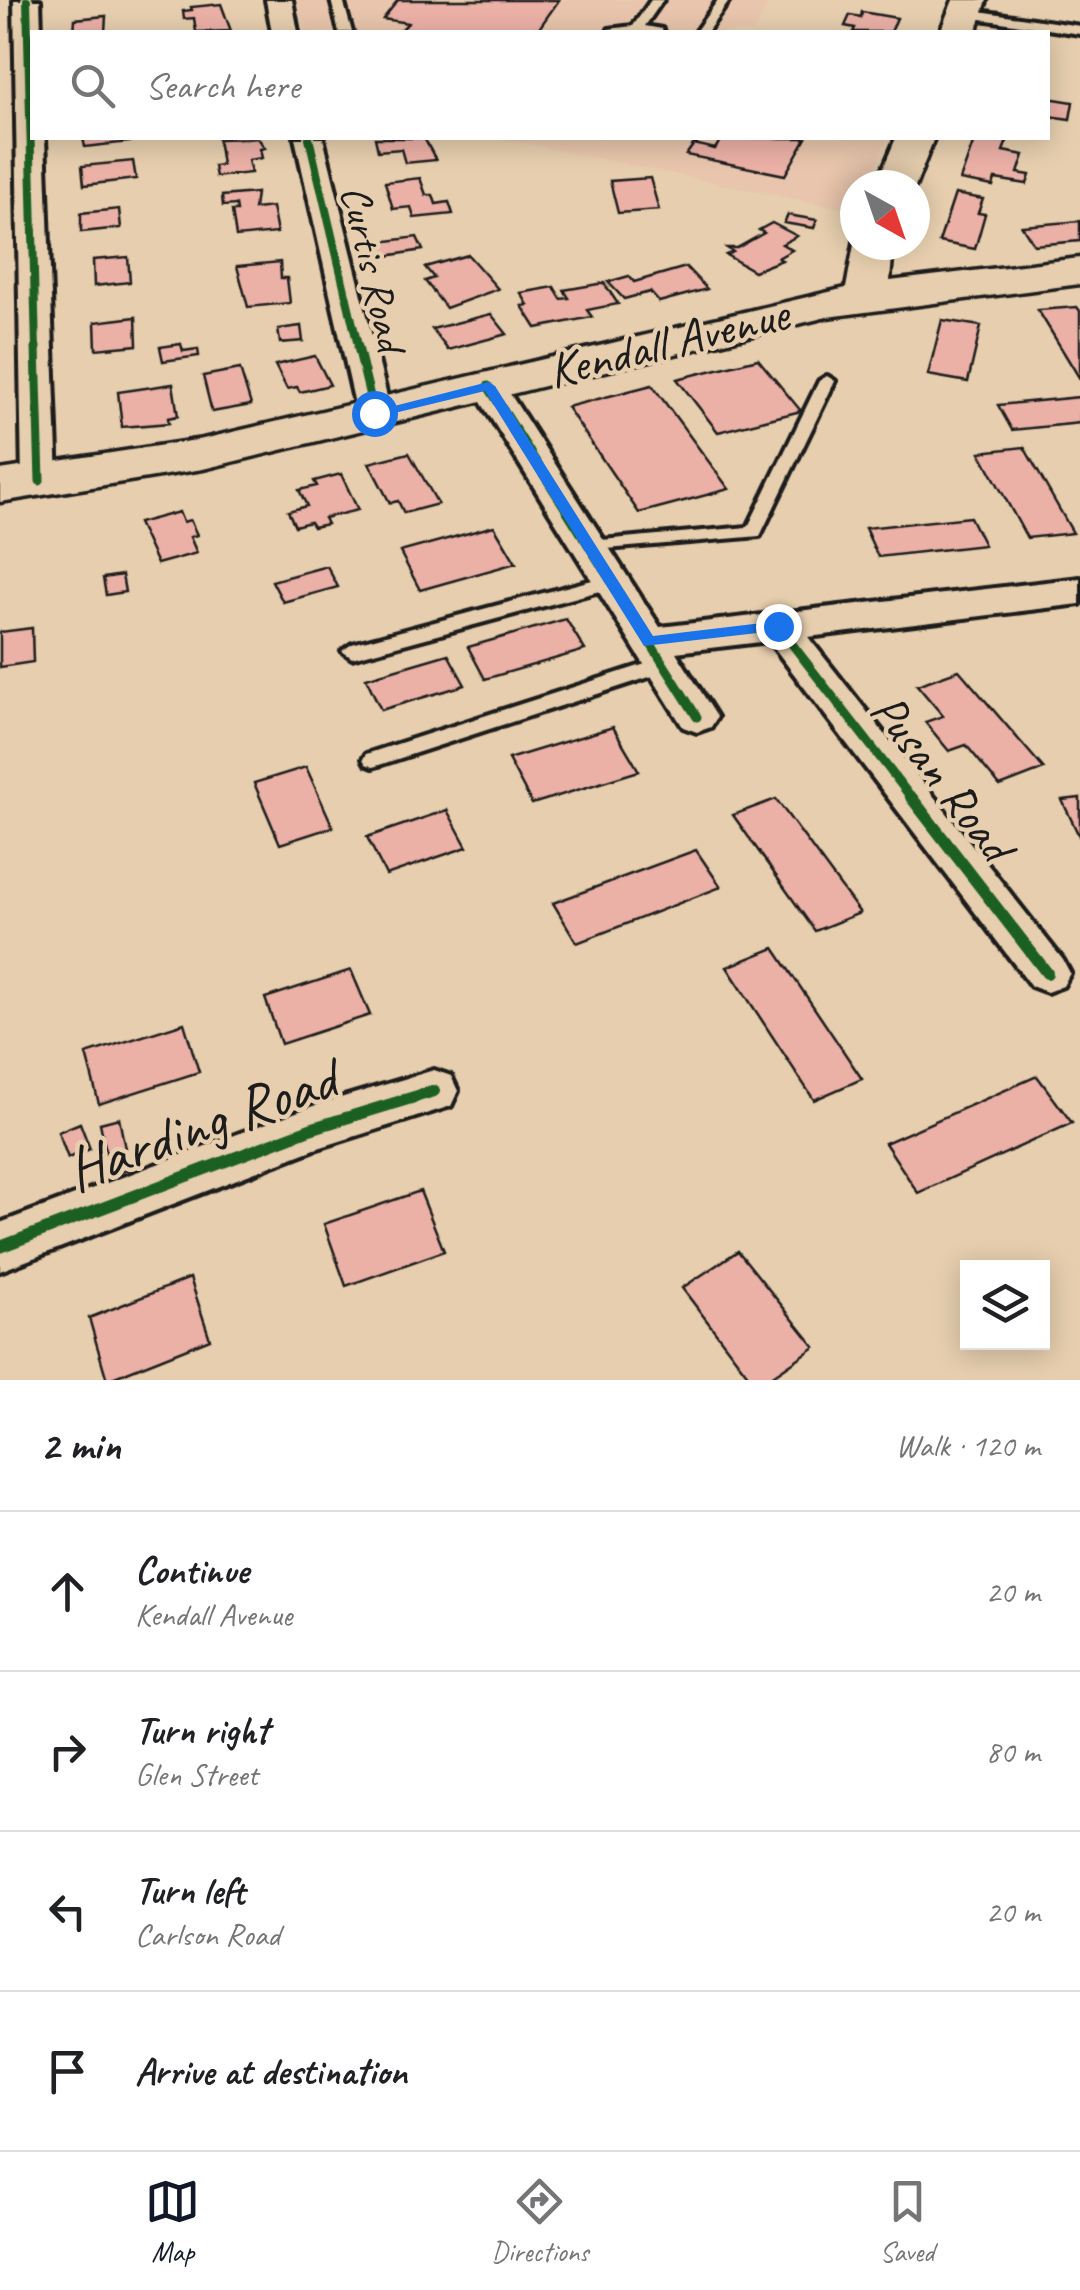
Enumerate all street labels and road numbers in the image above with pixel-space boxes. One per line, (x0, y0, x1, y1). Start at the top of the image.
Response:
street label: Curtis Road (328, 180, 419, 362)
street label: Kendall Avenue (541, 281, 797, 402)
street label: Pusan Road (857, 680, 1031, 879)
street label: Harding Road (56, 1037, 354, 1208)

